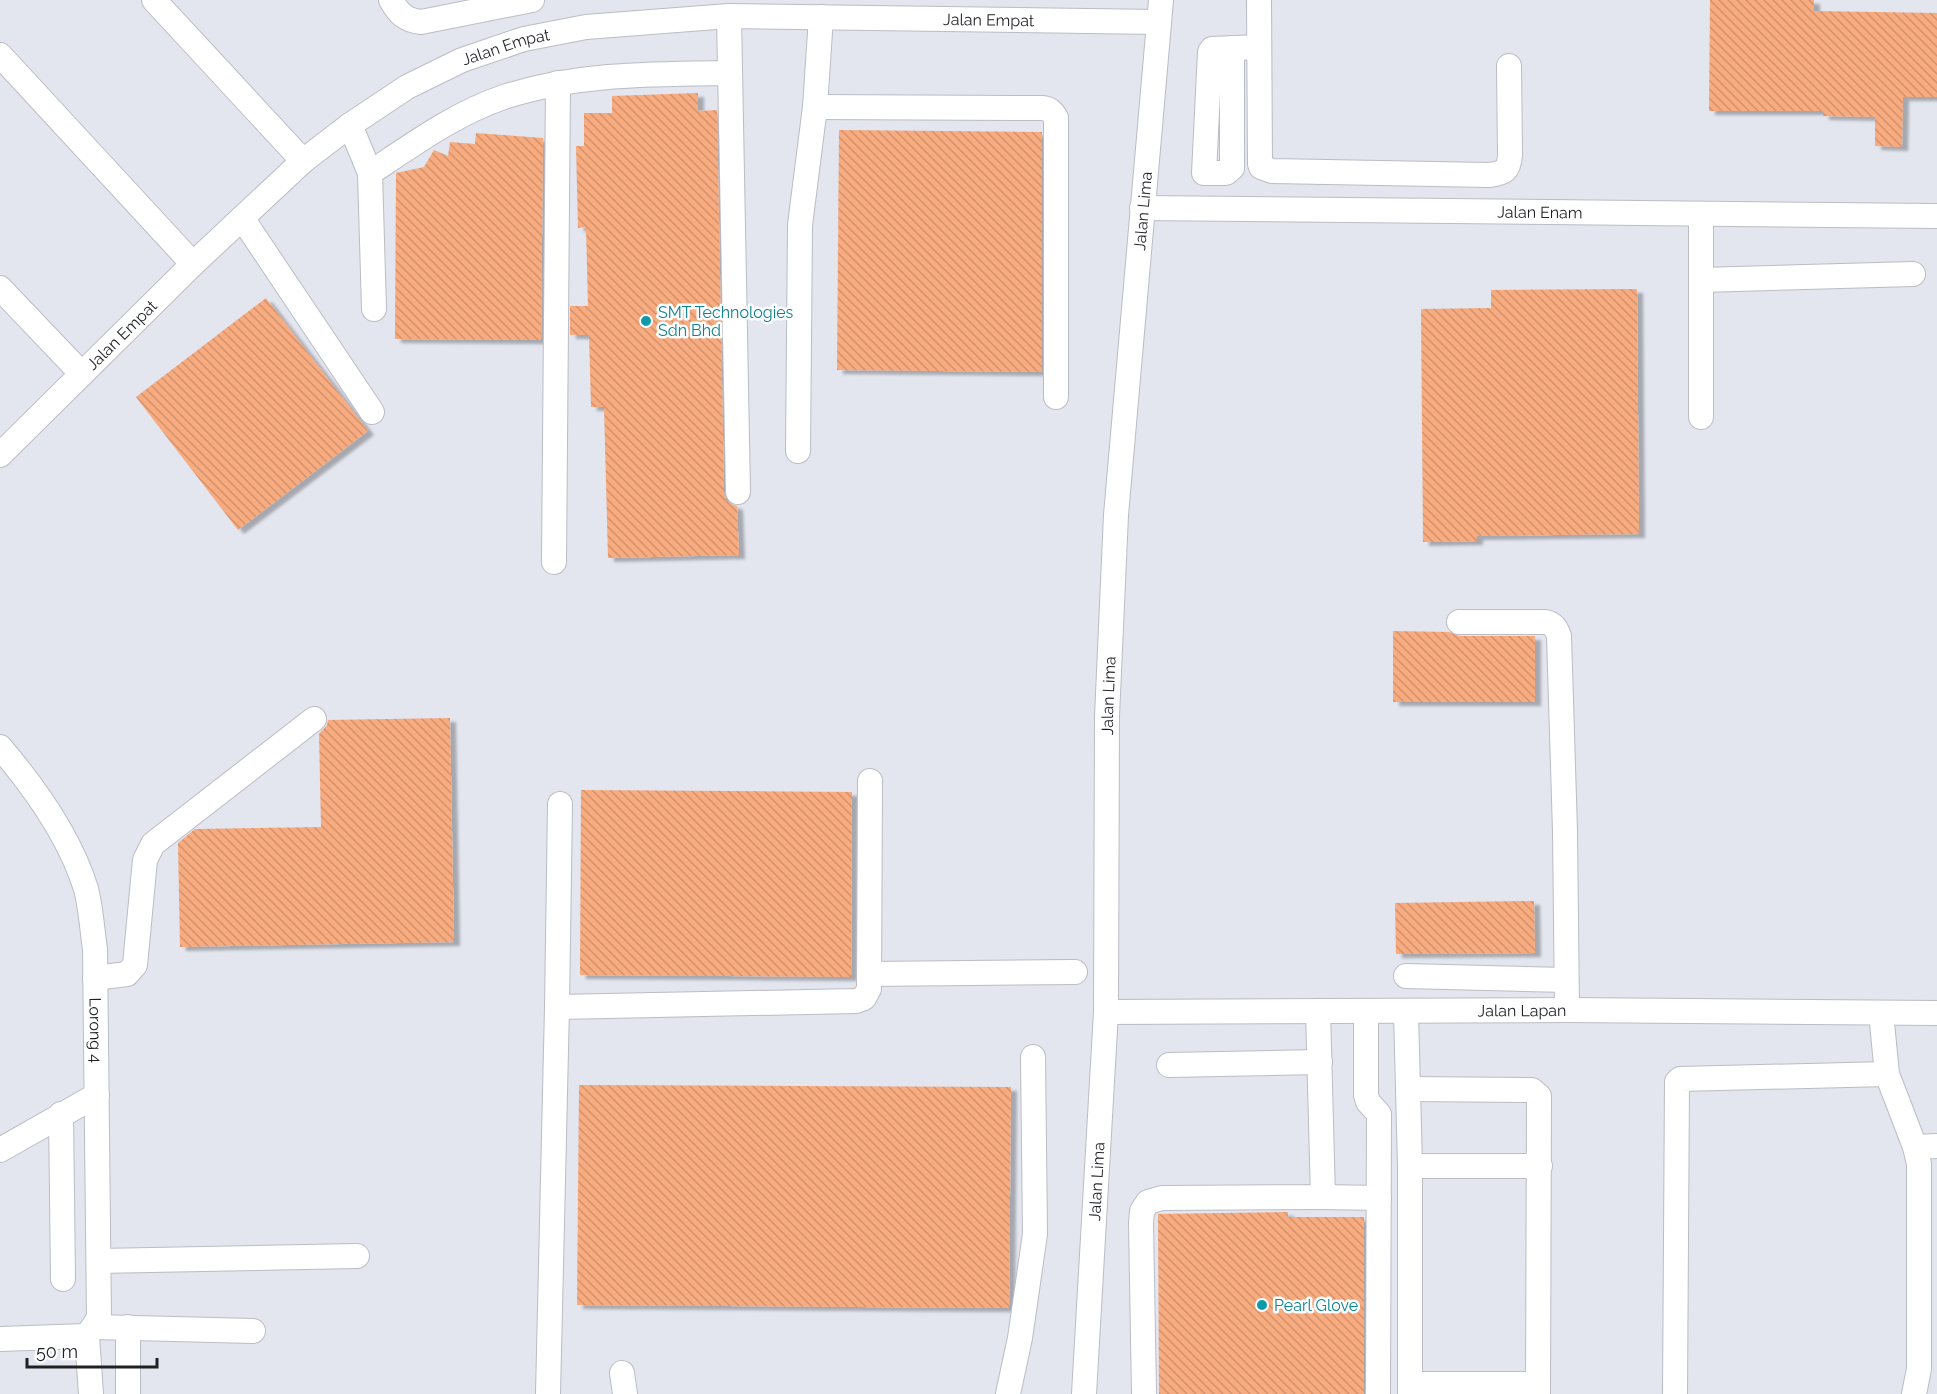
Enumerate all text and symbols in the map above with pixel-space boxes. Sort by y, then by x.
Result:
street label: Jalan Empat [943,10,1035,30]
street label: Jalan Empat [459,25,552,69]
street label: Jalan Lima [1130,171,1156,251]
street label: Jalan Enam [1497,203,1583,222]
street label: Jalan Empat [83,296,161,374]
place label: SMT Technologies Sdn Bhd [658,303,794,340]
marker: SMT Technologies Sdn Bhd [639,314,653,328]
street label: Jalan Lima [1098,656,1120,735]
street label: Lorong 4 [86,997,105,1063]
street label: Jalan Lapan [1478,1001,1566,1020]
street label: Jalan Lima [1085,1141,1109,1221]
place label: Pearl Glove [1274,1296,1358,1315]
marker: Pearl Glove [1255,1298,1269,1312]
scale bar [27,1331,158,1369]
text: 50 m [36,1341,78,1362]

